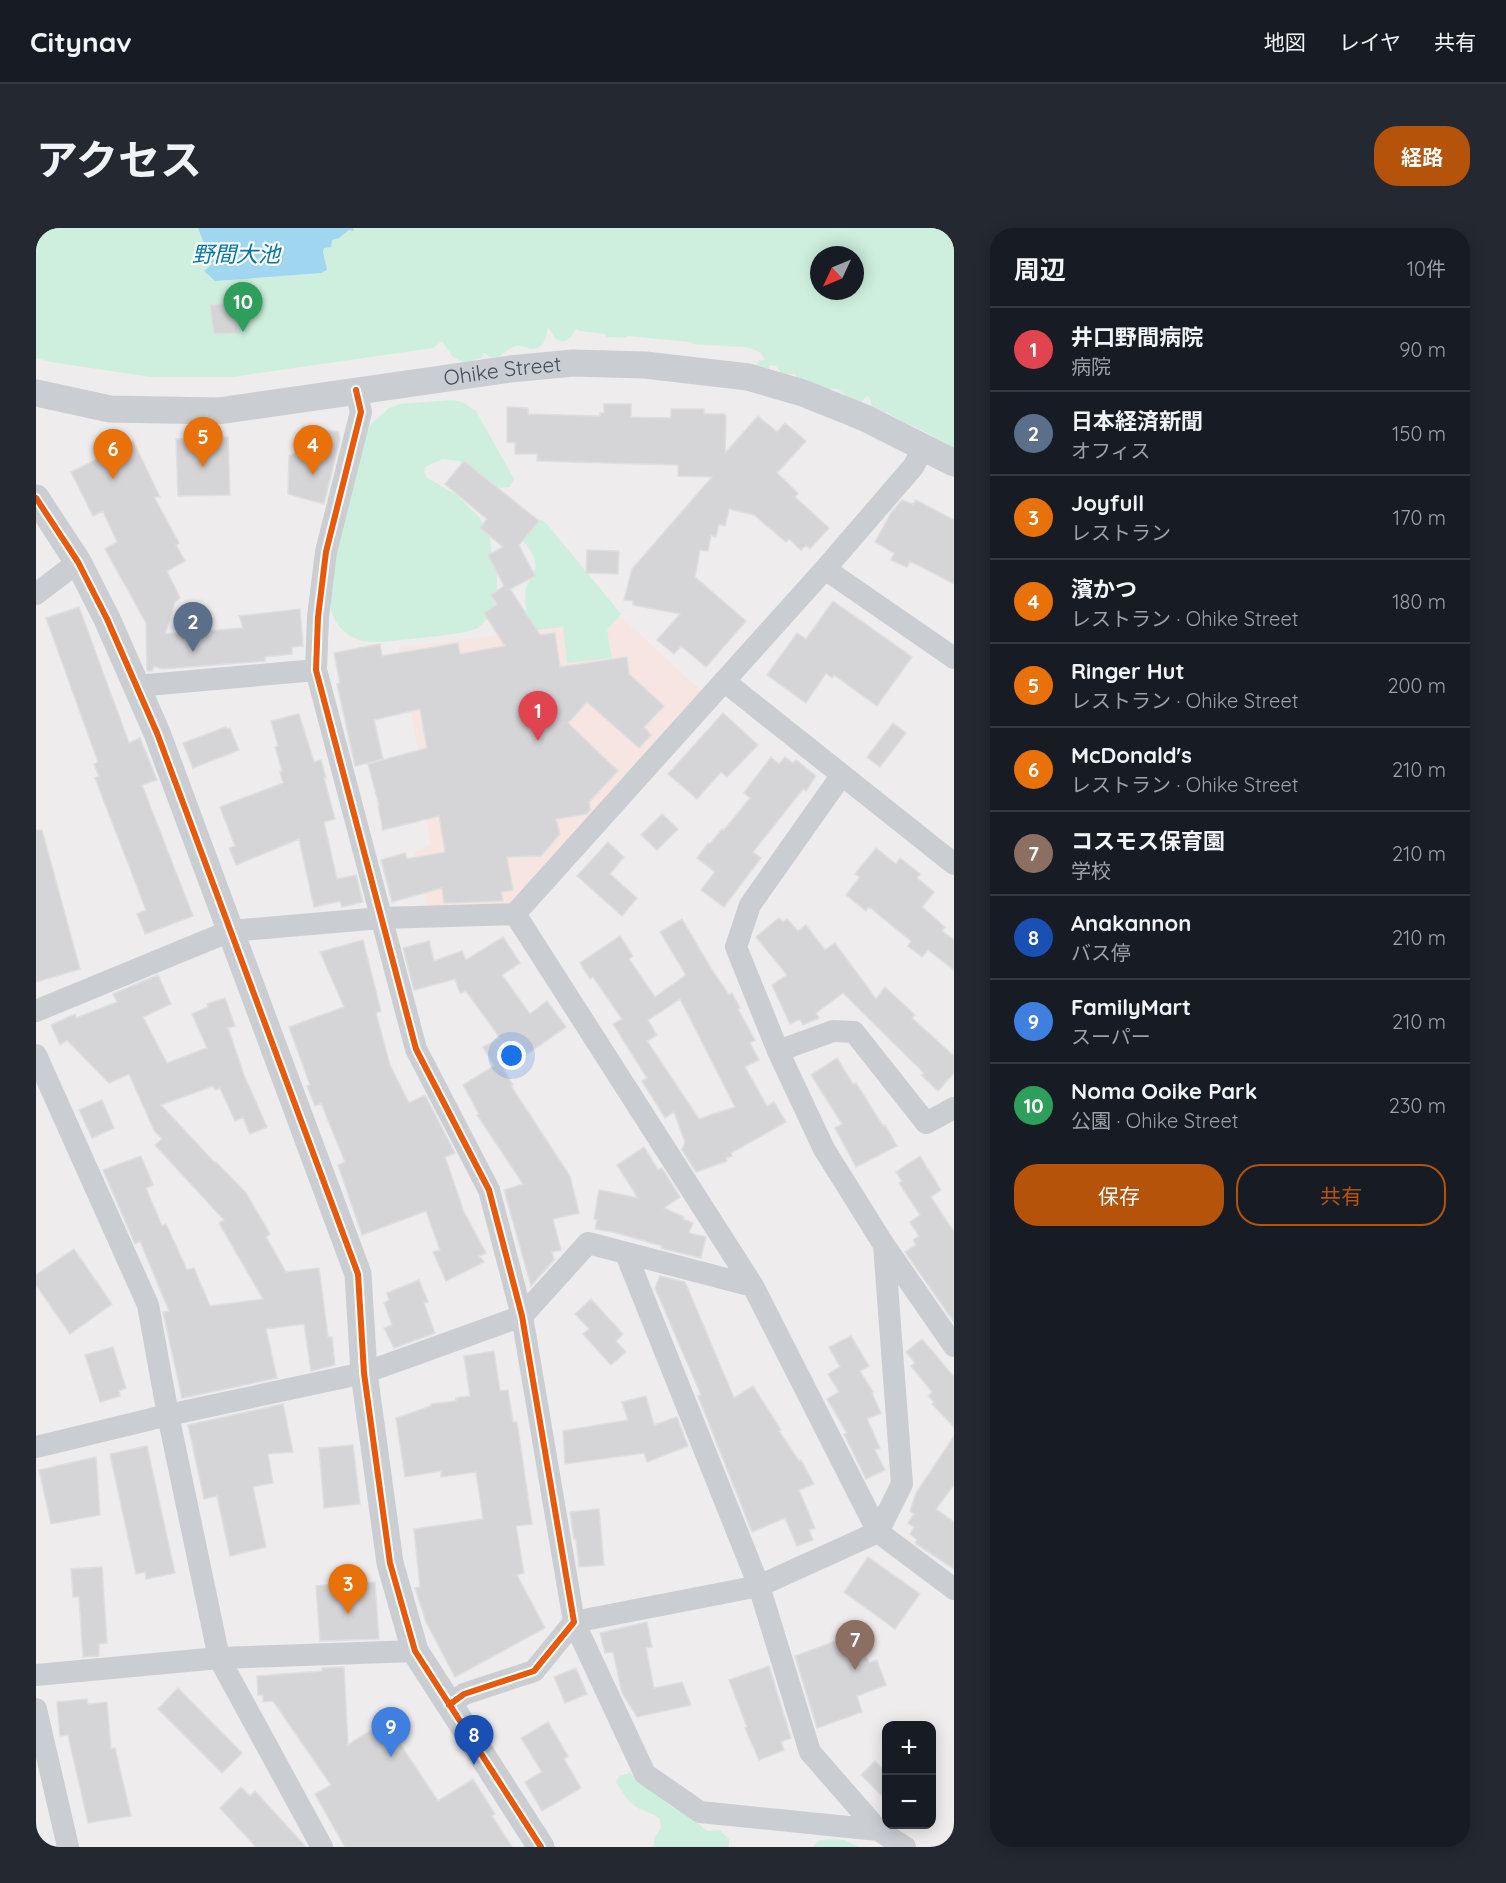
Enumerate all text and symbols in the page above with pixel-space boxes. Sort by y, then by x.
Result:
text: Citynav [30,24,132,59]
text: 地図 [1264,29,1306,55]
text: レイヤ [1339,29,1401,55]
text: 共有 [1434,29,1476,55]
button: 経路 [1374,126,1470,186]
text: アクセス [36,133,202,186]
water label: 野間大池 [192,240,282,268]
north arrow [810,246,864,300]
text: 周辺 [1014,253,1066,286]
text: 10件 [1407,256,1446,281]
pin: 10 [224,282,262,332]
text: 井口野間病院 [1071,323,1203,351]
text: 1 [1030,337,1037,362]
text: 90 m [1399,337,1446,362]
street label: Ohike Street [442,350,562,390]
text: 病院 [1071,354,1111,379]
text: 日本経済新聞 [1071,407,1203,435]
pin: 5 [184,418,222,467]
text: 2 [1028,421,1039,446]
text: 150 m [1392,421,1446,446]
pin: 4 [294,426,332,475]
pin: 6 [94,430,133,479]
text: オフィス [1071,438,1151,463]
text: Joyfull [1071,489,1144,517]
text: 3 [1028,505,1039,530]
text: 170 m [1393,505,1446,530]
text: レストラン [1071,520,1171,545]
text: 濱かつ [1071,575,1137,603]
text: 4 [1028,589,1039,614]
text: 180 m [1392,589,1446,614]
pin: 2 [174,602,212,652]
text: レストラン · Ohike Street [1071,606,1298,631]
text: Ringer Hut [1071,657,1184,685]
text: 5 [1028,673,1039,698]
text: 200 m [1387,673,1446,698]
text: レストラン · Ohike Street [1071,688,1298,713]
pin: 1 [518,692,558,741]
text: McDonald's [1071,741,1192,769]
text: 6 [1028,757,1039,782]
text: 210 m [1392,757,1446,782]
text: レストラン · Ohike Street [1071,772,1298,797]
text: コスモス保育園 [1071,827,1225,855]
text: 7 [1028,841,1039,866]
text: 210 m [1392,841,1446,866]
text: 学校 [1071,858,1111,883]
text: Anakannon [1071,909,1191,937]
text: 8 [1028,925,1039,950]
text: 210 m [1392,925,1446,950]
text: バス停 [1071,940,1131,965]
text: FamilyMart [1071,993,1191,1021]
text: 9 [1028,1009,1039,1034]
text: 210 m [1392,1009,1446,1034]
text: スーパー [1071,1024,1151,1049]
your location [497,1041,526,1070]
text: Noma Ooike Park [1071,1077,1257,1105]
text: 10 [1023,1093,1044,1118]
text: 230 m [1389,1093,1446,1118]
text: 公園 · Ohike Street [1071,1108,1238,1133]
button: 保存 [1014,1164,1224,1226]
button: 共有 [1236,1164,1446,1226]
pin: 3 [328,1564,368,1614]
pin: 7 [836,1620,874,1670]
pin: 9 [372,1708,410,1757]
pin: 8 [454,1716,494,1765]
map controls [882,1721,936,1829]
button: + [882,1721,936,1775]
button: − [882,1775,936,1829]

